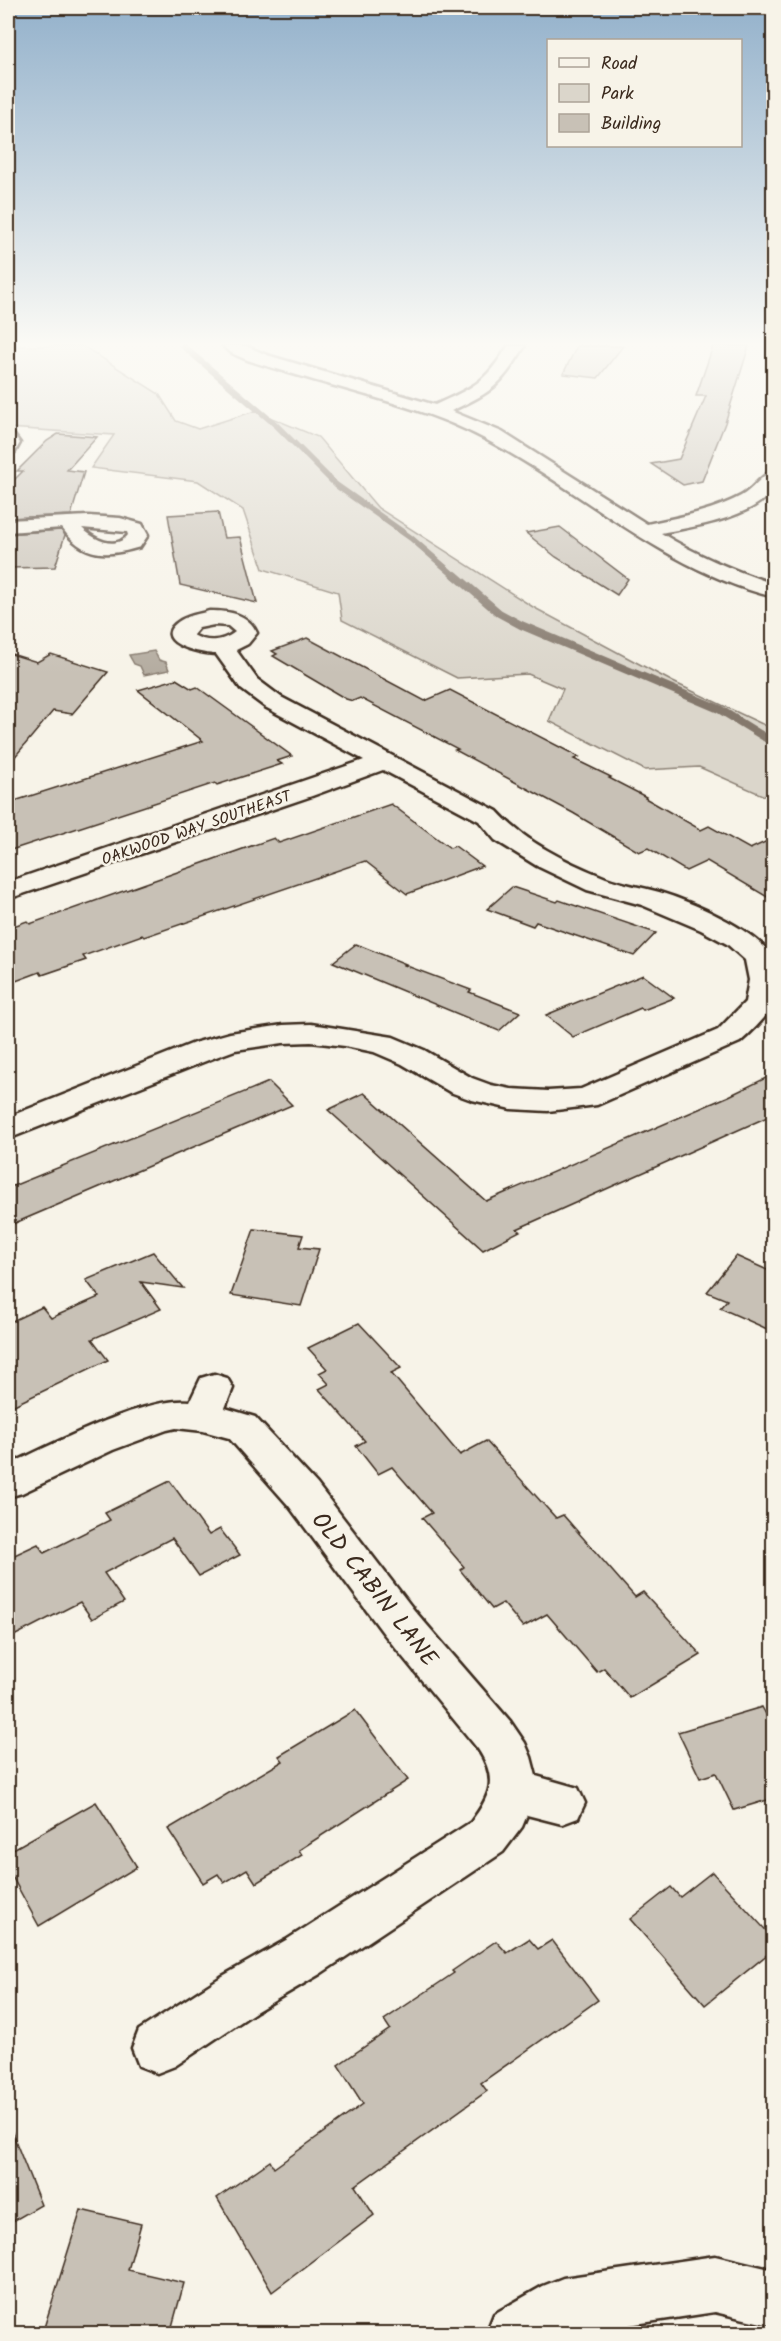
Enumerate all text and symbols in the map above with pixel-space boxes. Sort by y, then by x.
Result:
legend [547,39,742,147]
text: Road [601,50,638,79]
text: Park [601,80,634,109]
text: Building [601,110,661,139]
street label: OAKWOOD WAY SOUTHEAST [98,784,296,873]
street label: OLD CABIN LANE [300,1504,448,1677]

